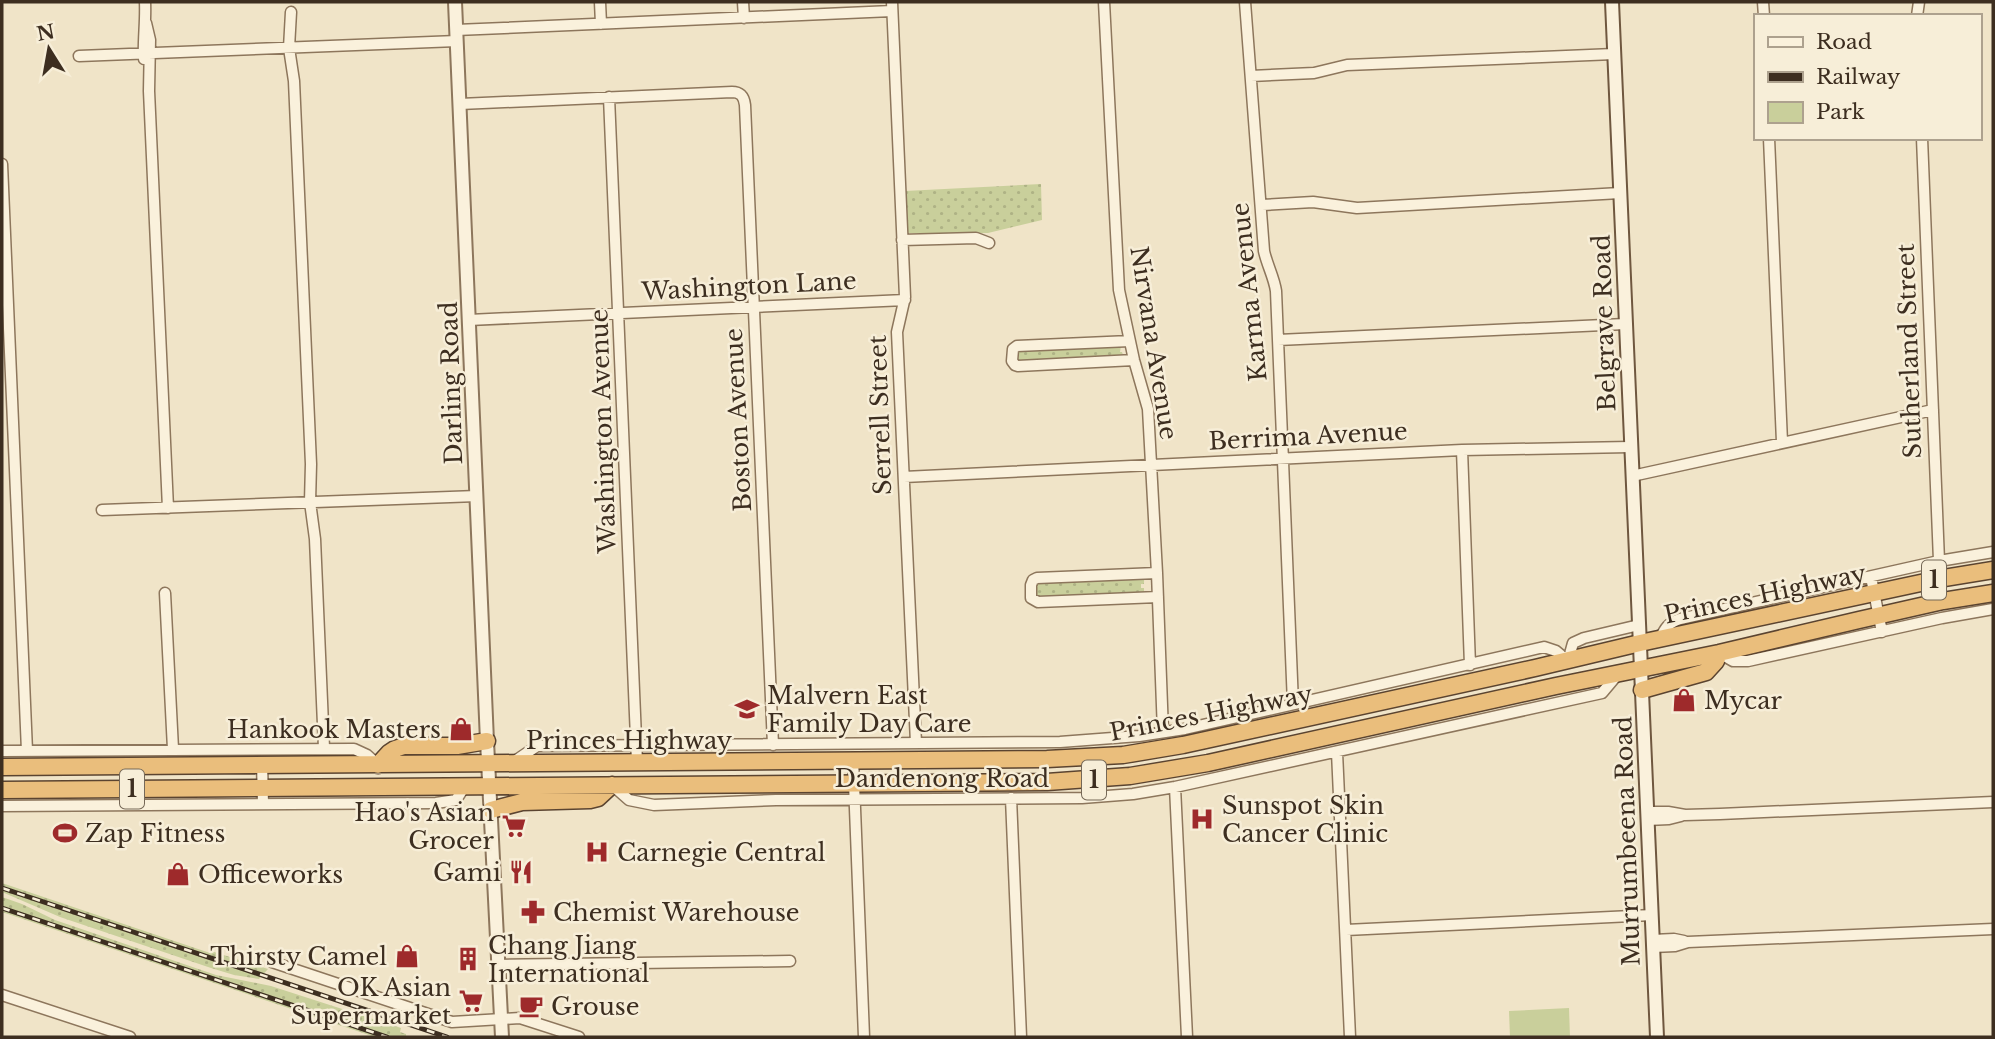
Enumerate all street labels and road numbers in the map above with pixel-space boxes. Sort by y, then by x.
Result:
street label: Karma Avenue [1225,201,1273,383]
street label: Belgrave Road [1586,234,1622,412]
street label: Sutherland Street [1891,243,1927,459]
street label: Nirvana Avenue [1124,244,1184,442]
street label: Washington Lane [640,266,857,306]
street label: Darling Road [434,301,468,465]
street label: Washington Avenue [584,308,622,555]
street label: Boston Avenue [719,328,757,512]
street label: Serrell Street [863,334,897,496]
street label: Berrima Avenue [1208,416,1408,456]
street label: Princes Highway [1661,558,1870,630]
road number: 1 [1922,560,1946,600]
street label: Princes Highway [1107,679,1316,747]
street label: Murrumbeena Road [1608,716,1646,966]
street label: Princes Highway [526,726,733,755]
road number: 1 [1082,760,1106,800]
street label: Dandenong Road [835,764,1049,793]
road number: 1 [120,769,144,808]

